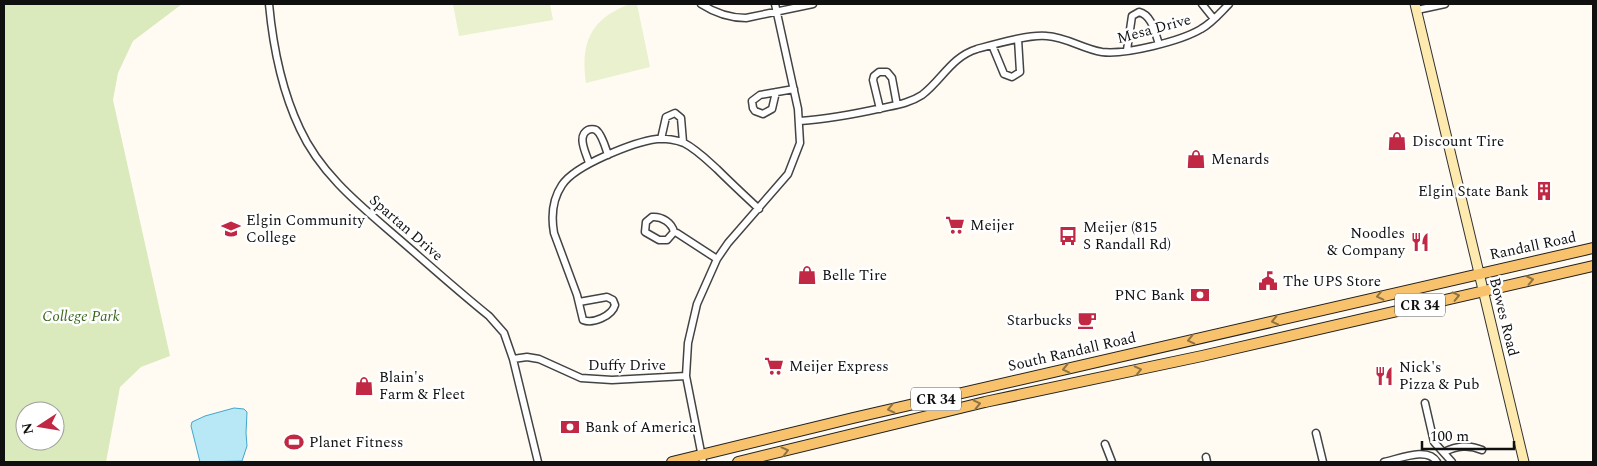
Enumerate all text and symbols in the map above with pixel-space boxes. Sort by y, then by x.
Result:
street label: Mesa Drive [1114,8,1194,50]
shop icon: Discount Tire [1386,130,1408,152]
place label: Discount Tire [1412,130,1504,153]
shop icon: Menards [1185,148,1207,170]
place label: Menards [1211,148,1269,171]
place label: Elgin State Bank [1418,180,1529,203]
building icon: Elgin State Bank [1533,180,1555,202]
street label: Spartan Drive [364,189,448,267]
place label: Elgin Community College [246,209,365,249]
supermarket icon: Meijer [944,214,966,236]
place label: Meijer [970,214,1014,237]
place label: Meijer (815 S Randall Rd) [1083,216,1171,256]
school or university icon: Elgin Community College [220,218,242,240]
place label: Noodles & Company [1327,222,1406,262]
bus stop icon: Meijer (815 S Randall Rd) [1057,225,1079,247]
street label: Randall Road [1487,226,1579,266]
restaurant icon: Noodles & Company [1409,231,1431,253]
shop icon: Belle Tire [796,264,818,286]
place label: Belle Tire [822,264,887,287]
public building icon: The UPS Store [1257,270,1279,292]
place label: The UPS Store [1283,270,1381,293]
street label: Bowes Road [1483,275,1525,359]
one-way arrow [1526,275,1535,286]
place label: PNC Bank [1114,284,1185,307]
bank icon: PNC Bank [1189,284,1211,306]
one-way arrow [1376,290,1385,301]
one-way arrow [1452,291,1461,302]
road number: CR 34 [1395,294,1445,316]
park label: College Park [42,305,120,328]
place label: Starbucks [1007,309,1072,332]
cafe icon: Starbucks [1076,309,1098,331]
one-way arrow [1271,315,1280,326]
street label: South Randall Road [1006,326,1138,378]
one-way arrow [1186,334,1195,345]
street label: Duffy Drive [588,354,666,377]
supermarket icon: Meijer Express [763,355,785,377]
place label: Meijer Express [789,355,889,378]
place label: Nick's Pizza & Pub [1399,356,1479,396]
one-way arrow [1062,363,1071,374]
one-way arrow [1134,365,1143,376]
restaurant icon: Nick's Pizza & Pub [1373,365,1395,387]
place label: Blain's Farm & Fleet [379,366,465,406]
shop icon: Blain's Farm & Fleet [353,375,375,397]
road number: CR 34 [911,388,961,410]
one-way arrow [973,399,982,410]
north arrow [15,401,65,451]
one-way arrow [886,403,895,414]
bank icon: Bank of America [559,416,581,438]
place label: Bank of America [585,416,697,439]
scale bar [1422,418,1514,450]
text: N [16,421,39,436]
text: 100 m [1430,425,1469,448]
sports icon: Planet Fitness [283,431,305,453]
place label: Planet Fitness [309,431,403,454]
one-way arrow [781,446,790,457]

